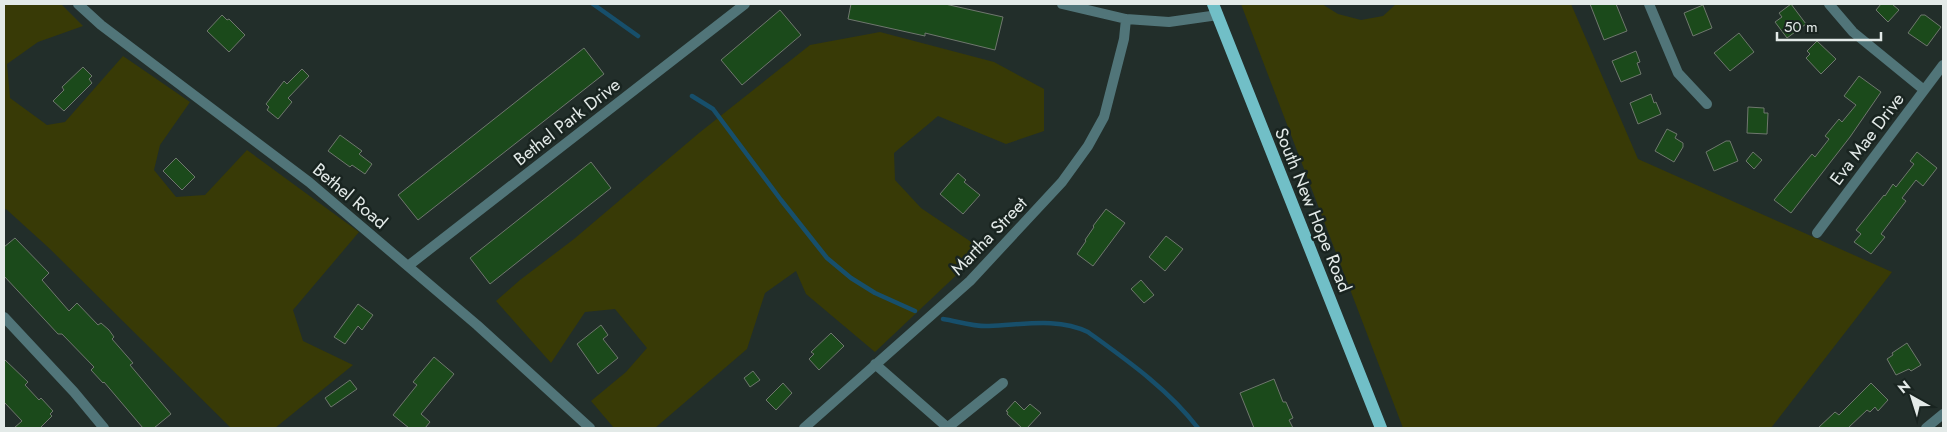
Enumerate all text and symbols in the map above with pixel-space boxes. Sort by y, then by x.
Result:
scale bar [1777,10,1881,42]
text: 50 m [1784,16,1818,38]
street label: Bethel Park Drive [508,72,626,172]
street label: Eva Mae Drive [1824,87,1910,191]
street label: South New Hope Road [1268,124,1358,296]
street label: Bethel Road [307,157,393,235]
street label: Martha Street [945,190,1034,281]
north arrow [1887,372,1937,422]
text: N [1893,376,1914,398]

